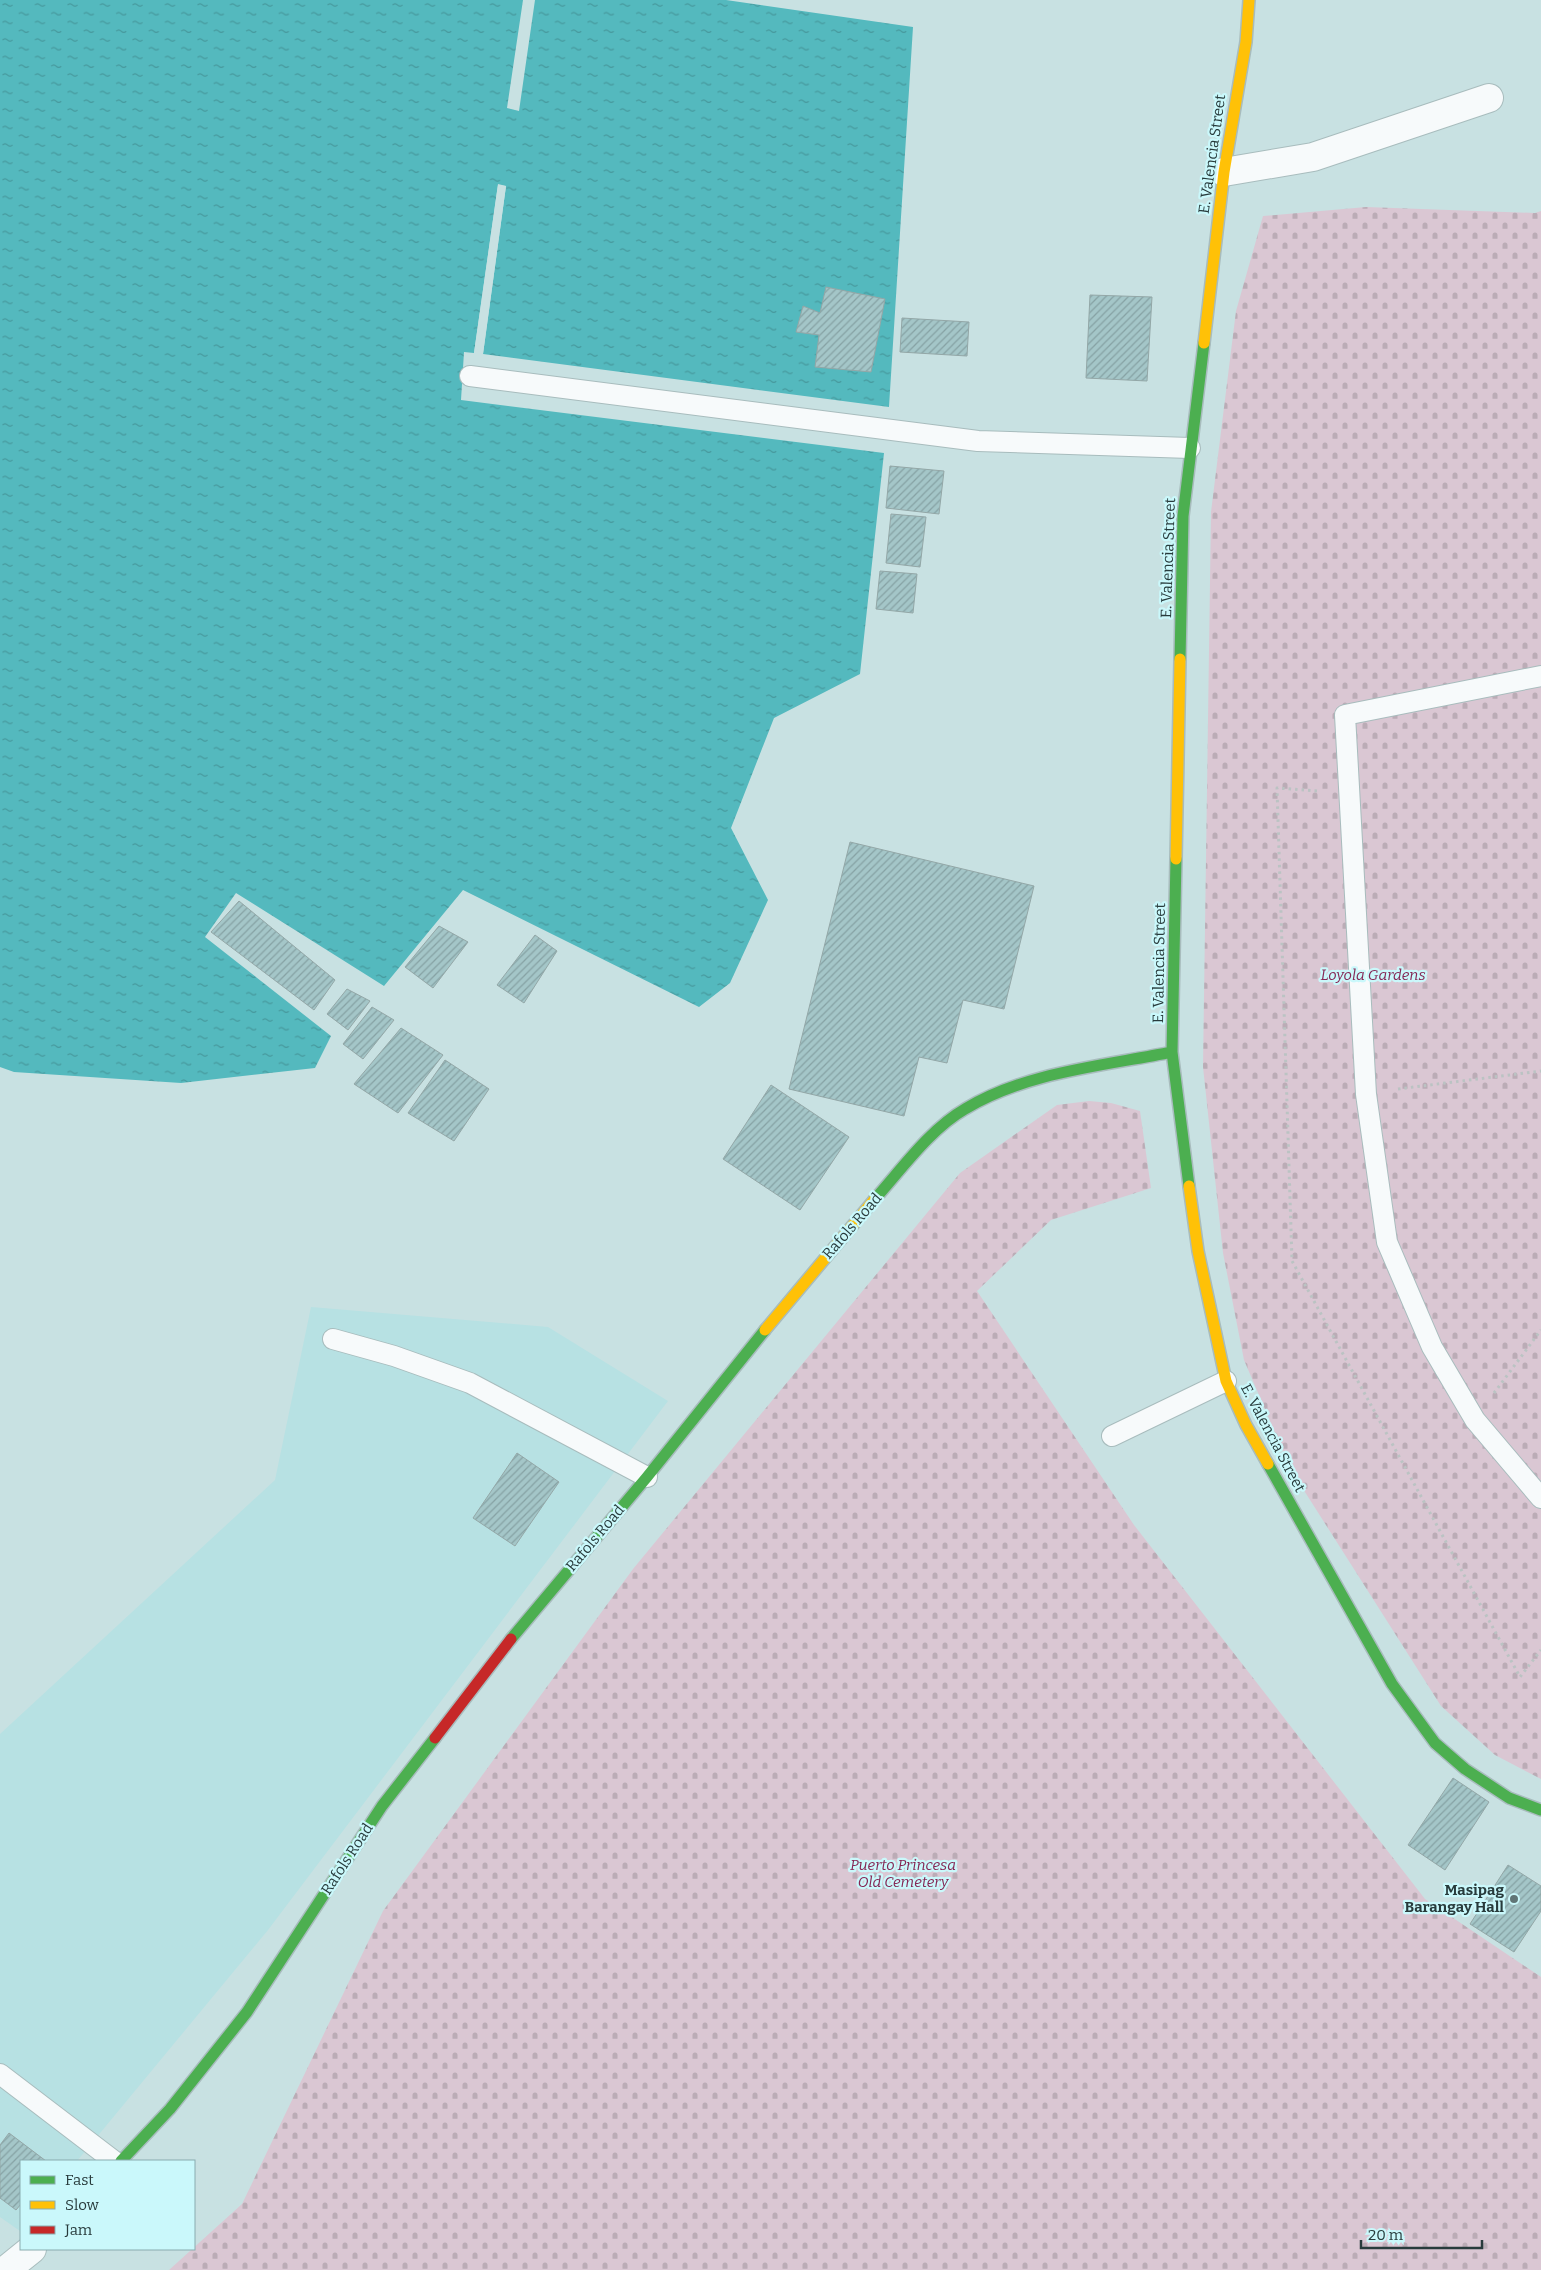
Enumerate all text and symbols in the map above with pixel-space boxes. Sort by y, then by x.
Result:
street label: E. Valencia Street [1195,93,1229,215]
street label: E. Valencia Street [1157,497,1179,618]
street label: E. Valencia Street [1149,902,1169,1023]
park label: Loyola Gardens [1320,966,1426,984]
street label: Rafols Road [819,1189,886,1263]
street label: E. Valencia Street [1237,1381,1309,1496]
street label: Rafols Road [562,1501,628,1575]
street label: Rafols Road [317,1820,377,1898]
park label: Puerto Princesa Old Cemetery [850,1856,956,1891]
place label: Masipag Barangay Hall [1405,1881,1504,1916]
marker: Masipag Barangay Hall [1508,1893,1520,1905]
legend [20,2160,195,2250]
text: Fast [65,2171,94,2189]
text: Slow [65,2196,100,2214]
scale bar [1361,2218,1482,2250]
text: Jam [64,2221,93,2239]
text: 20 m [1368,2226,1404,2244]

